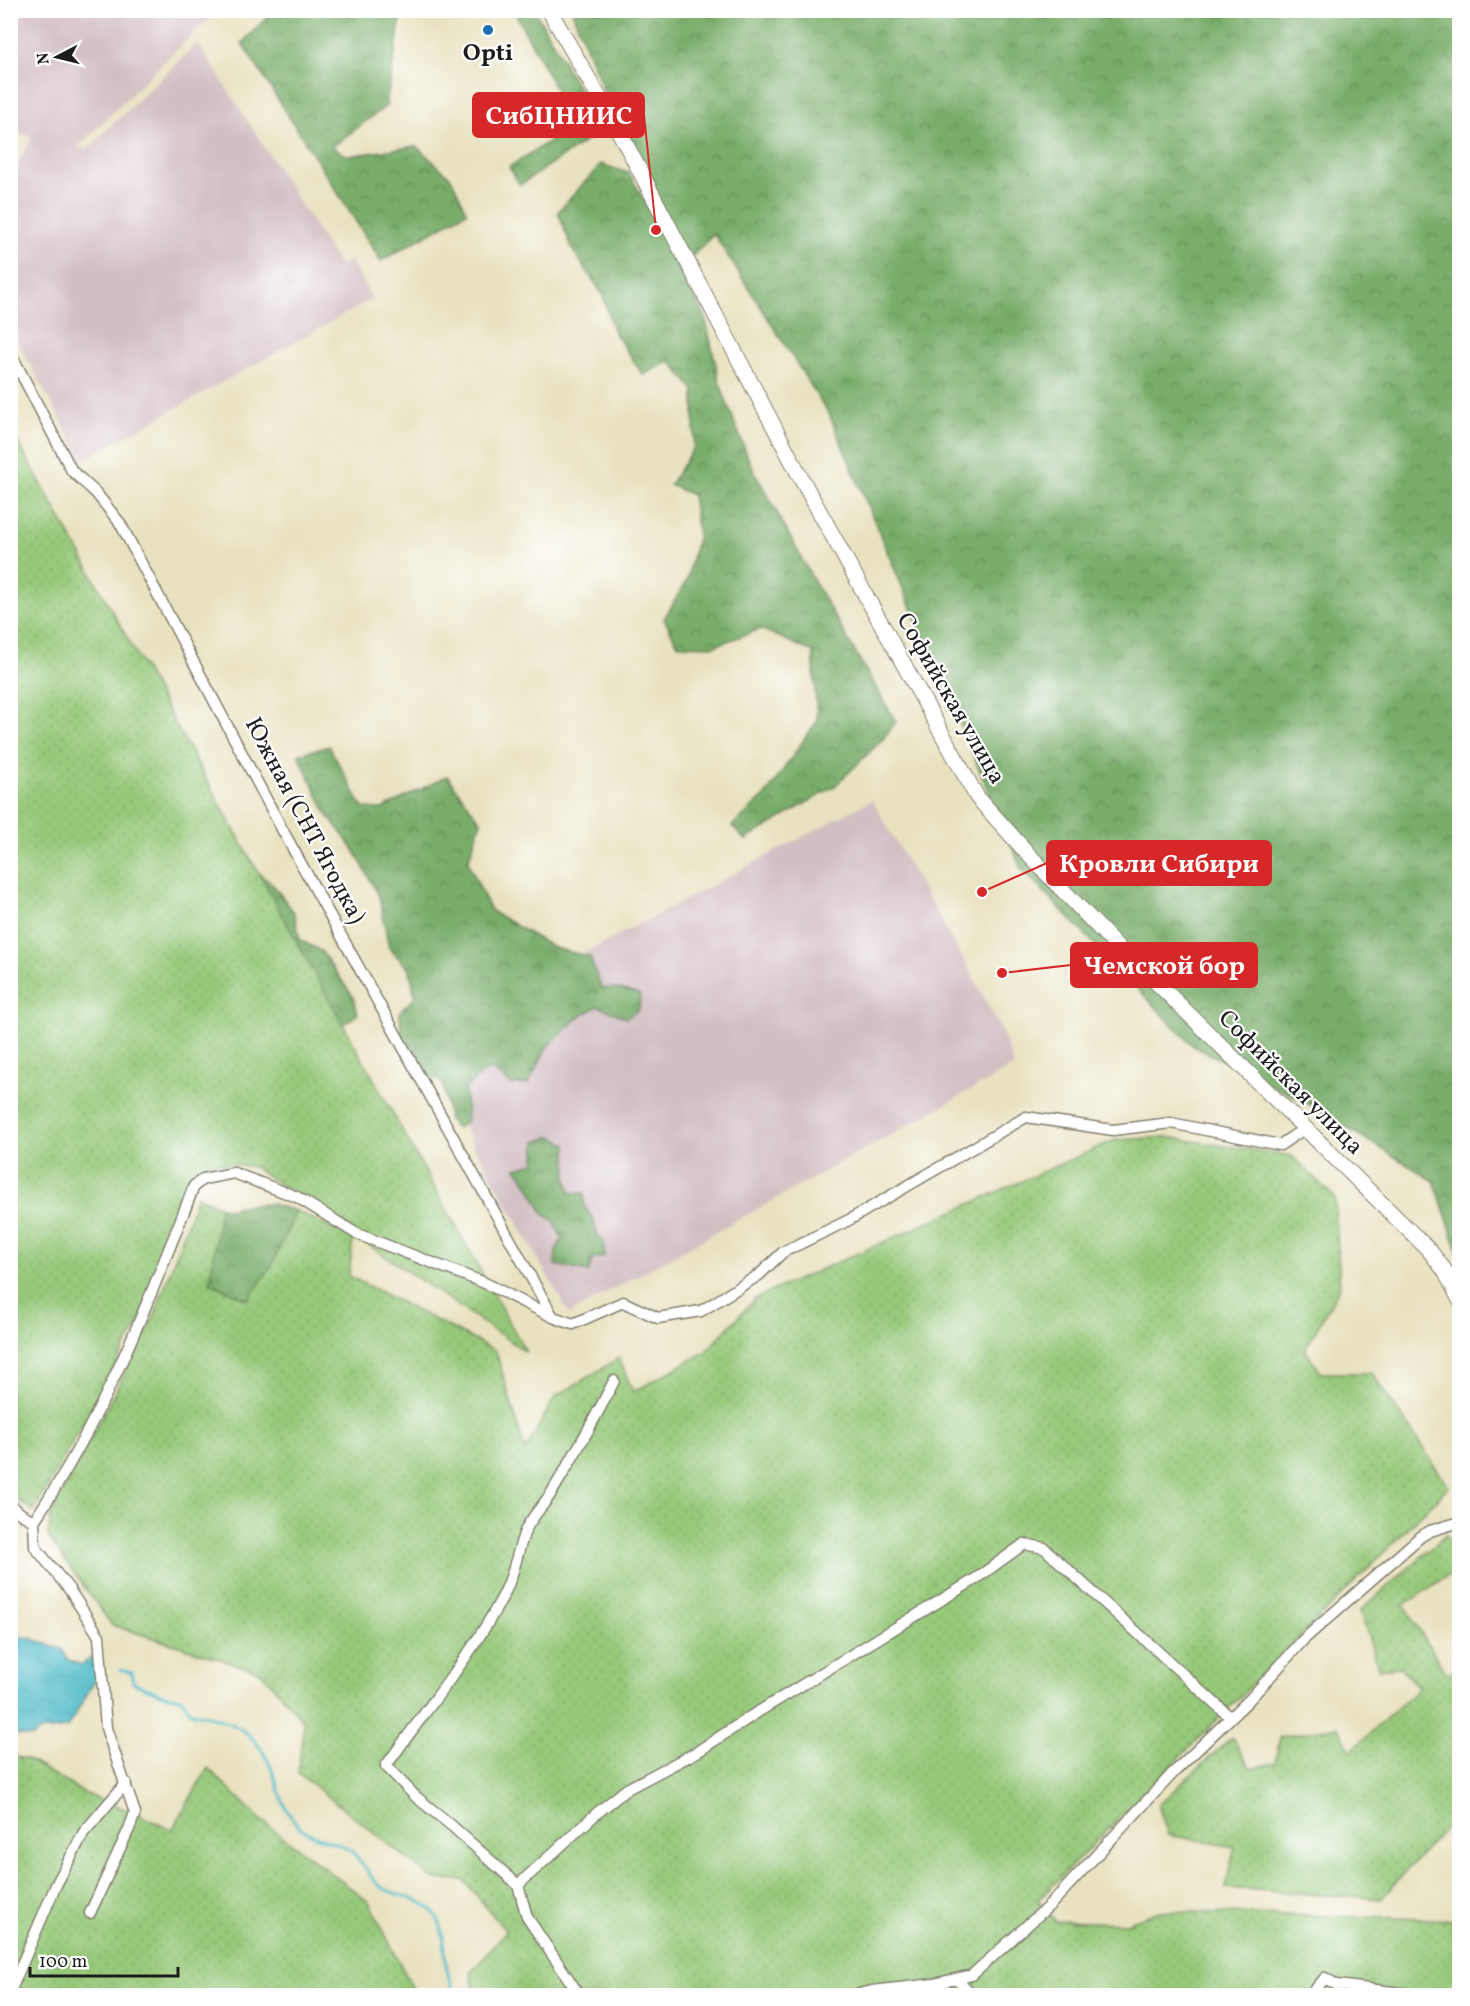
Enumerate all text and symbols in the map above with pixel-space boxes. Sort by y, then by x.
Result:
marker: Opti [481,23,495,37]
north arrow [27,27,87,87]
place label: Opti [463,37,513,71]
text: N [32,51,56,66]
callout: СибЦНИИС [473,93,644,137]
text: СибЦНИИС [485,99,633,135]
street label: Софийская улица [887,607,1013,791]
street label: Южная (СНТ Ягодка) [235,712,373,930]
callout: Кровли Сибири [1047,841,1271,885]
text: Кровли Сибири [1059,847,1259,883]
callout: Чемской бор [1071,943,1257,987]
text: Чемской бор [1083,949,1245,985]
street label: Софийская улица [1210,1003,1370,1163]
scale bar [30,1940,178,1978]
text: 100 m [39,1950,88,1975]

